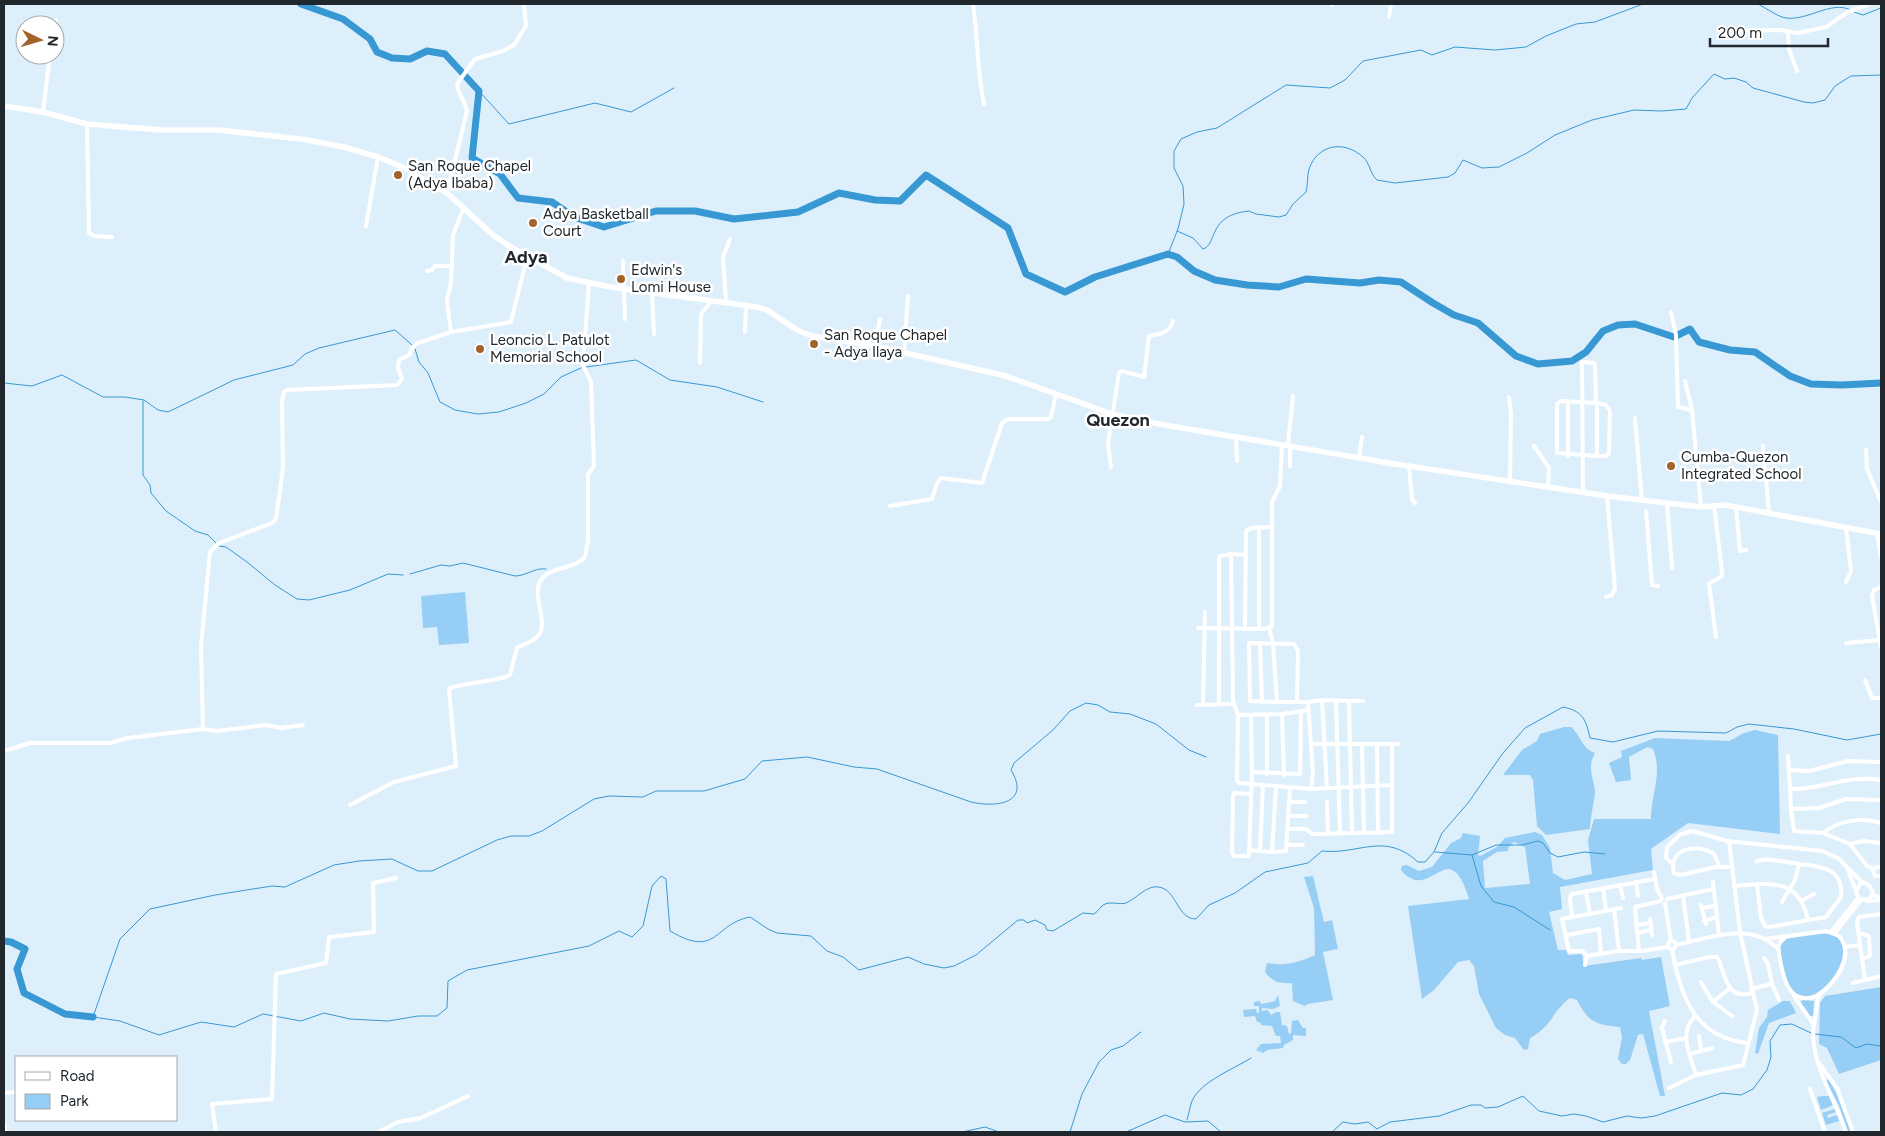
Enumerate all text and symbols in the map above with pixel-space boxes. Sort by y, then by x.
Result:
north arrow [15,15,65,65]
scale bar [1710,15,1828,47]
text: 200 m [1718,24,1762,42]
text: N [44,35,61,47]
place label: San Roque Chapel (Adya Ibaba) [408,157,531,192]
marker: San Roque Chapel (Adya Ibaba) [392,169,404,181]
place label: Adya Basketball Court [543,205,649,240]
marker: Adya Basketball Court [527,217,539,229]
district label: Adya [504,246,548,268]
place label: Edwin's Lomi House [631,261,711,296]
marker: Edwin's Lomi House [615,273,627,285]
place label: San Roque Chapel - Adya Ilaya [824,326,947,361]
place label: Leoncio L. Patulot Memorial School [490,331,610,366]
marker: San Roque Chapel - Adya Ilaya [808,338,820,350]
marker: Leoncio L. Patulot Memorial School [474,343,486,355]
district label: Quezon [1086,409,1150,431]
place label: Cumba-Quezon Integrated School [1681,448,1802,483]
marker: Cumba-Quezon Integrated School [1665,460,1677,472]
legend [15,1056,178,1121]
text: Road [60,1067,95,1085]
text: Park [60,1092,89,1110]

